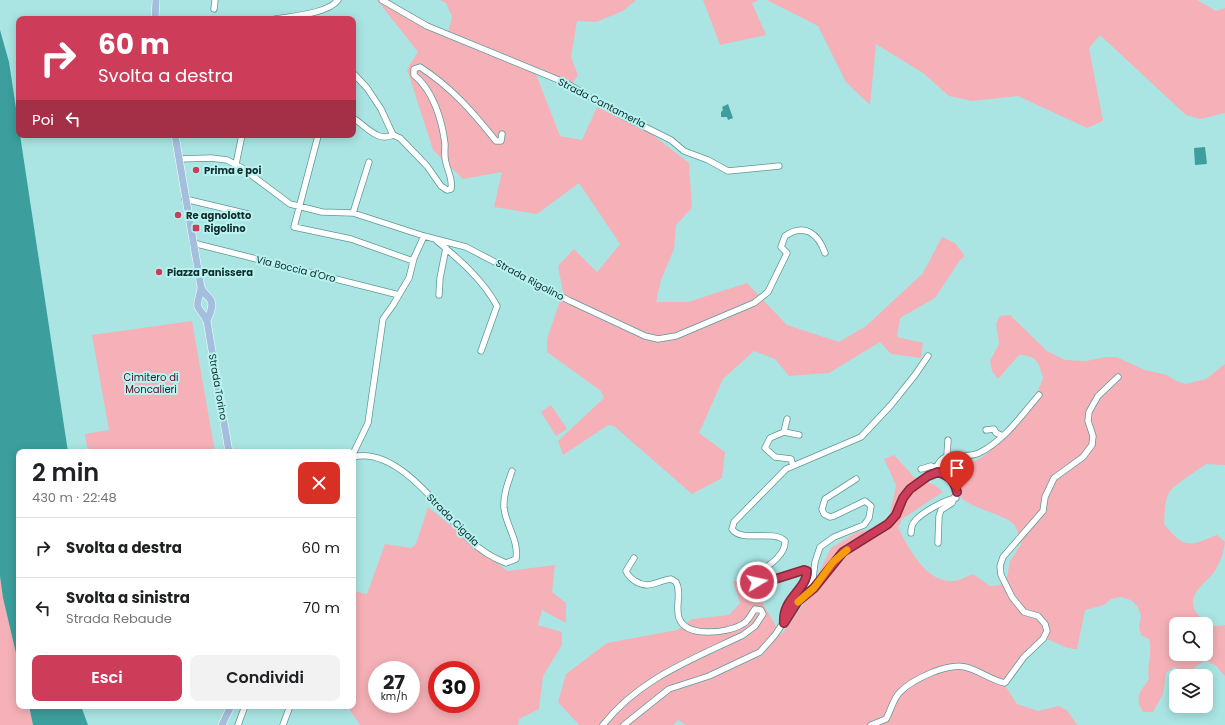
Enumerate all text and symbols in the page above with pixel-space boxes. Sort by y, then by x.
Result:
text: 60 m [98,25,170,64]
icon: right [32,32,84,84]
text: Svolta a destra [98,63,233,88]
street label: Strada Cantamerla [555,74,649,132]
icon: left [62,108,84,130]
text: Poi [32,109,54,130]
place label: Prima e poi [204,163,261,178]
marker: Prima e poi [191,165,201,175]
place label: Re agnolotto [186,208,252,223]
marker: Re agnolotto [173,210,183,220]
place label: Rigolino [204,221,246,236]
marker: Rigolino [191,223,201,233]
street label: Via Boccia d'Oro [255,252,337,286]
street label: Strada Rigolino [493,256,567,304]
place label: Piazza Panissera [167,265,253,280]
marker: Piazza Panissera [154,267,164,277]
street label: Strada Torino [205,353,231,421]
park label: Cimitero di Moncalieri [124,370,178,397]
pin [940,451,974,492]
text: 2 min [32,456,99,489]
icon: arrive [946,457,968,479]
button: close [298,462,340,504]
text: 430 m · 22:48 [32,488,117,507]
street label: Strada Cigala [423,490,483,550]
icon: right [32,537,54,559]
text: Svolta a destra [66,537,182,558]
text: 60 m [302,537,340,558]
position arrow [736,561,778,603]
text: Svolta a sinistra [66,587,190,608]
icon: left [32,597,54,619]
text: 70 m [303,597,340,618]
text: Strada Rebaude [66,609,172,628]
map controls [1169,617,1213,713]
button: search [1169,617,1213,661]
button: Esci [32,655,182,701]
button: Condividi [190,655,340,701]
speed limit sign: 30 [428,661,480,713]
text: 27 [383,668,405,696]
button: layers [1169,669,1213,713]
text: km/h [381,689,407,704]

